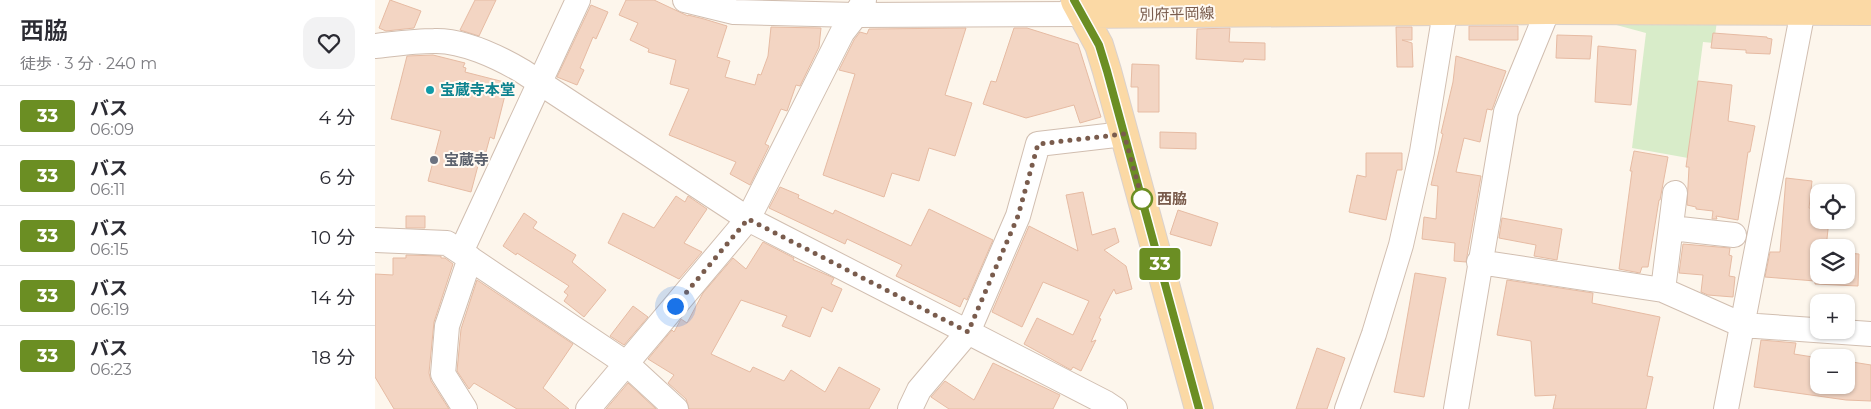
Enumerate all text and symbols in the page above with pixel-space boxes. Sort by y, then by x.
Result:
street label: 別府平岡線 [1139,3,1215,24]
text: 西脇 [20,16,68,45]
button: heart [303,17,355,69]
text: 徒歩 · 3 分 · 240 m [20,54,157,73]
place label: 宝蔵寺本堂 [440,80,515,99]
marker: 宝蔵寺本堂 [424,84,436,96]
text: バス [90,97,128,120]
text: 33 [37,105,58,127]
text: 4 分 [318,106,355,129]
text: 06:09 [90,120,134,139]
place label: 宝蔵寺 [444,150,489,169]
marker: 宝蔵寺 [428,154,440,166]
text: バス [90,157,128,180]
text: 33 [37,165,58,187]
text: 6 分 [319,166,355,189]
text: 06:11 [90,180,125,199]
map controls [1810,184,1855,394]
button: locate [1810,184,1855,229]
marker: 西脇 [1131,188,1153,210]
place label: 西脇 [1157,189,1187,208]
text: バス [90,217,128,240]
text: 33 [37,225,58,247]
text: 10 分 [312,226,355,249]
button: layers [1810,239,1855,284]
text: 06:15 [90,240,129,259]
line badge: 33 [1137,248,1183,280]
text: 33 [1149,253,1171,275]
text: バス [90,277,128,300]
text: 33 [37,285,58,307]
text: 14 分 [312,286,355,309]
your location [663,294,688,319]
button: + [1810,294,1855,339]
text: 06:19 [90,300,129,319]
text: バス [90,337,128,360]
text: 33 [37,345,58,367]
text: 18 分 [312,346,355,369]
button: − [1810,349,1855,394]
text: 06:23 [90,360,132,379]

